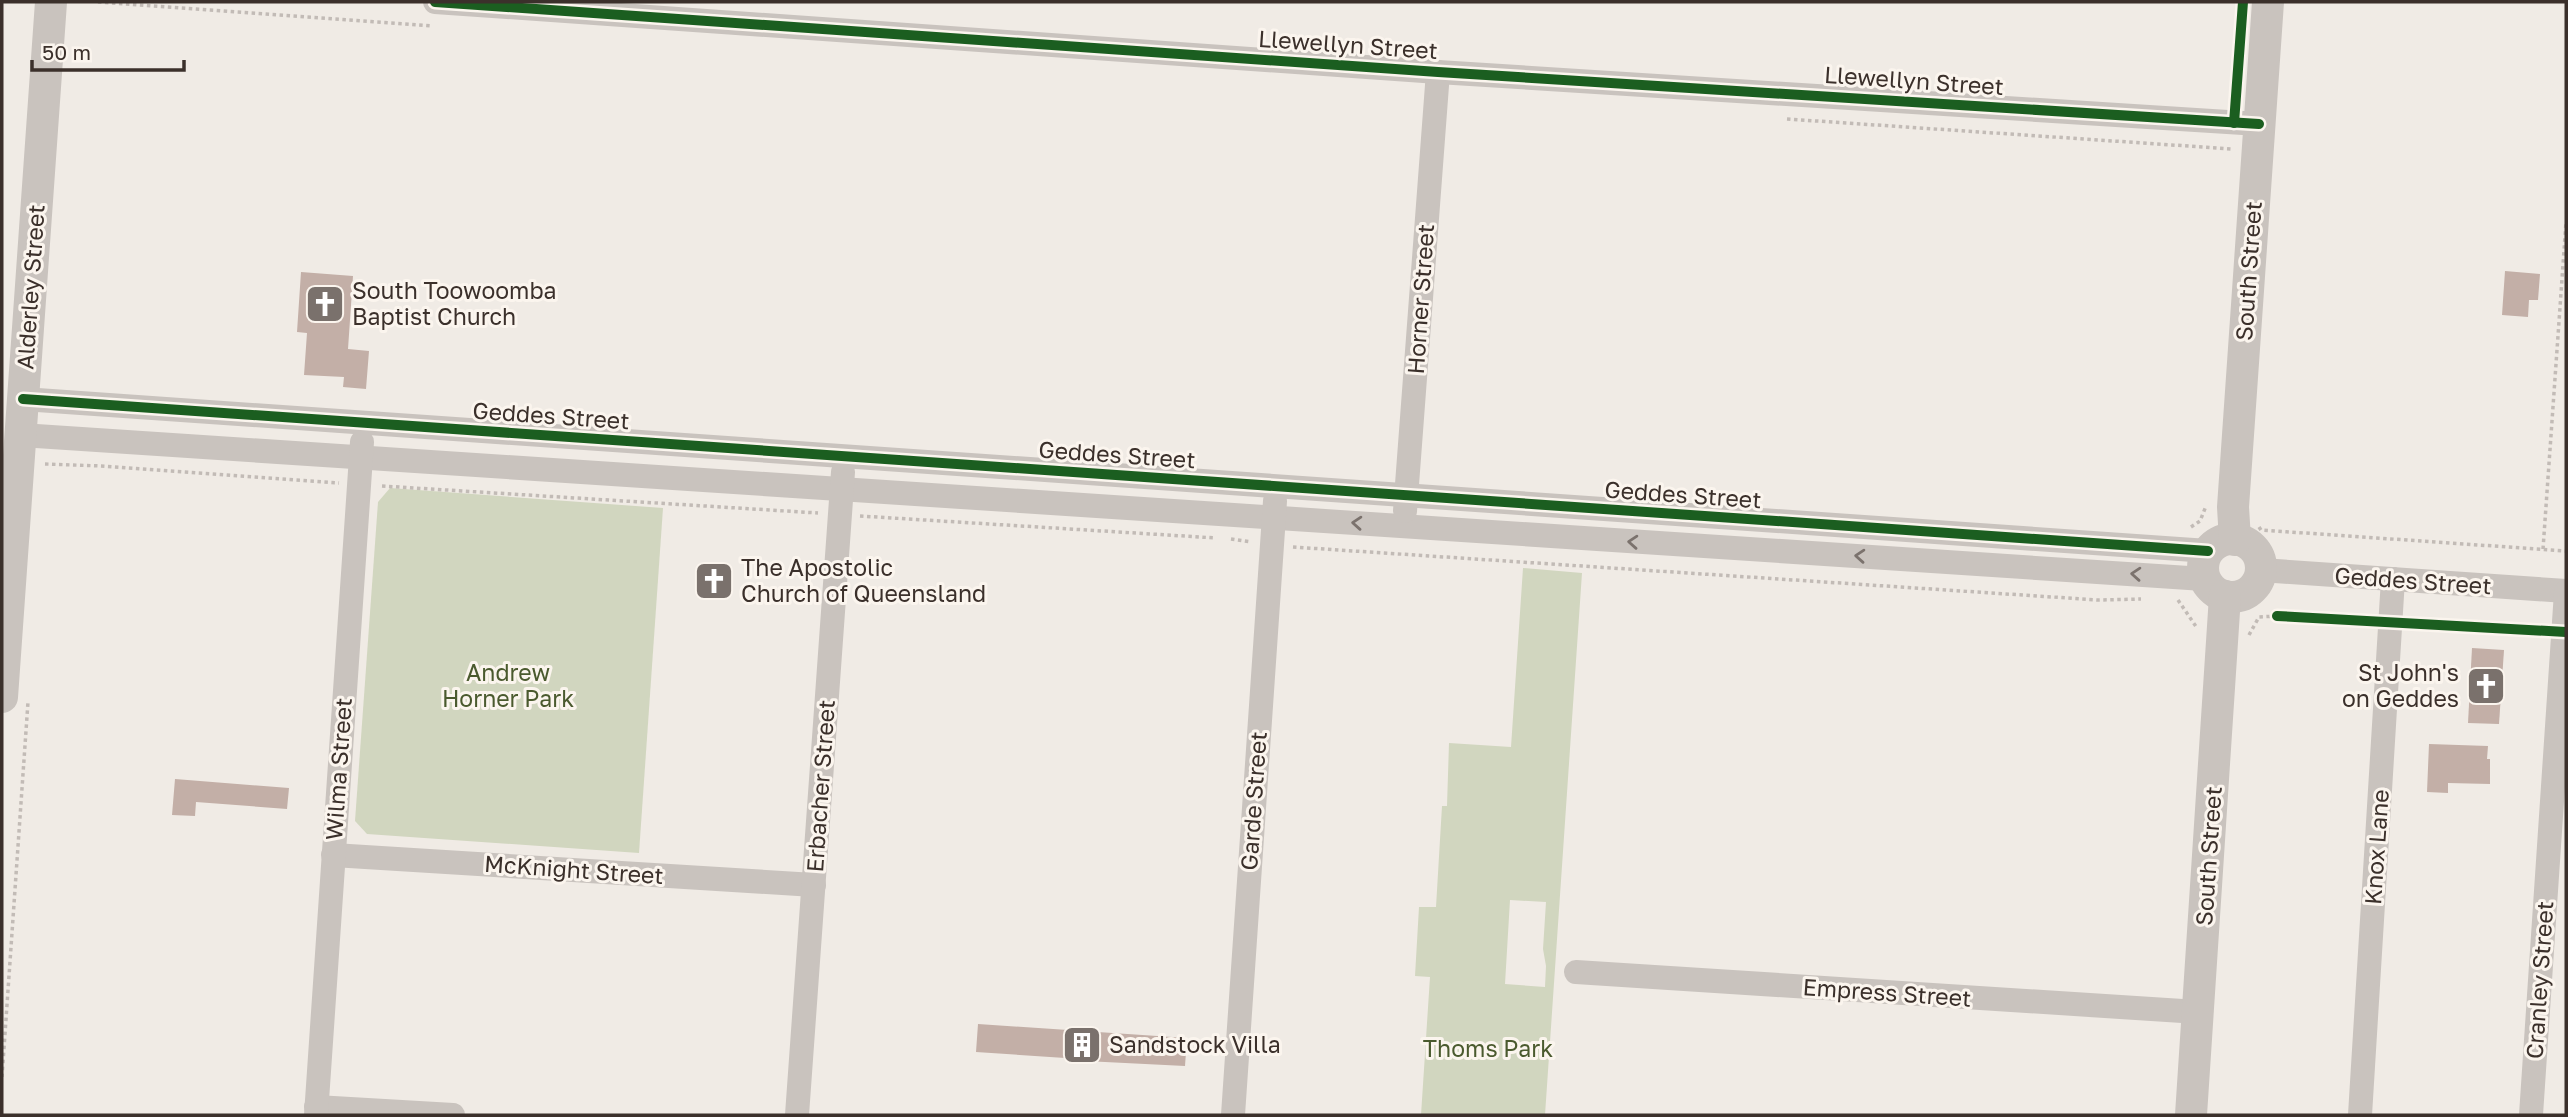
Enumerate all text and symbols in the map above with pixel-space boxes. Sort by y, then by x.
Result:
street label: Llewellyn Street [1257,24,1439,64]
scale bar [32,28,184,72]
text: 50 m [42,39,91,65]
street label: Llewellyn Street [1823,60,2005,100]
street label: South Street [2229,200,2267,342]
street label: Alderley Street [10,204,50,370]
street label: Horner Street [1401,223,1439,375]
place label: South Toowoomba Baptist Church [352,276,557,330]
church icon: South Toowoomba Baptist Church [304,283,346,325]
street label: Geddes Street [472,396,630,434]
street label: Geddes Street [1038,435,1196,473]
street label: Geddes Street [1604,475,1762,513]
one-way arrow [1352,516,1363,531]
one-way arrow [1628,534,1639,549]
one-way arrow [1855,549,1866,564]
place label: The Apostolic Church of Queensland [741,553,986,607]
church icon: The Apostolic Church of Queensland [693,560,735,602]
street label: Geddes Street [2334,561,2492,599]
one-way arrow [2131,567,2142,582]
park label: Andrew Horner Park [442,658,574,712]
place label: St John's on Geddes [2342,658,2459,712]
church icon: St John's on Geddes [2465,665,2507,707]
street label: Wilma Street [319,697,357,841]
street label: Erbacher Street [800,699,840,873]
street label: Garde Street [1234,730,1272,871]
street label: South Street [2189,785,2227,927]
street label: Knox Lane [2358,788,2394,906]
street label: McKnight Street [484,849,665,889]
street label: Cranley Street [2520,900,2558,1060]
street label: Empress Street [1802,972,1972,1012]
building icon: Sandstock Villa [1061,1024,1103,1066]
place label: Sandstock Villa [1109,1030,1281,1058]
park label: Thoms Park [1423,1034,1553,1062]

